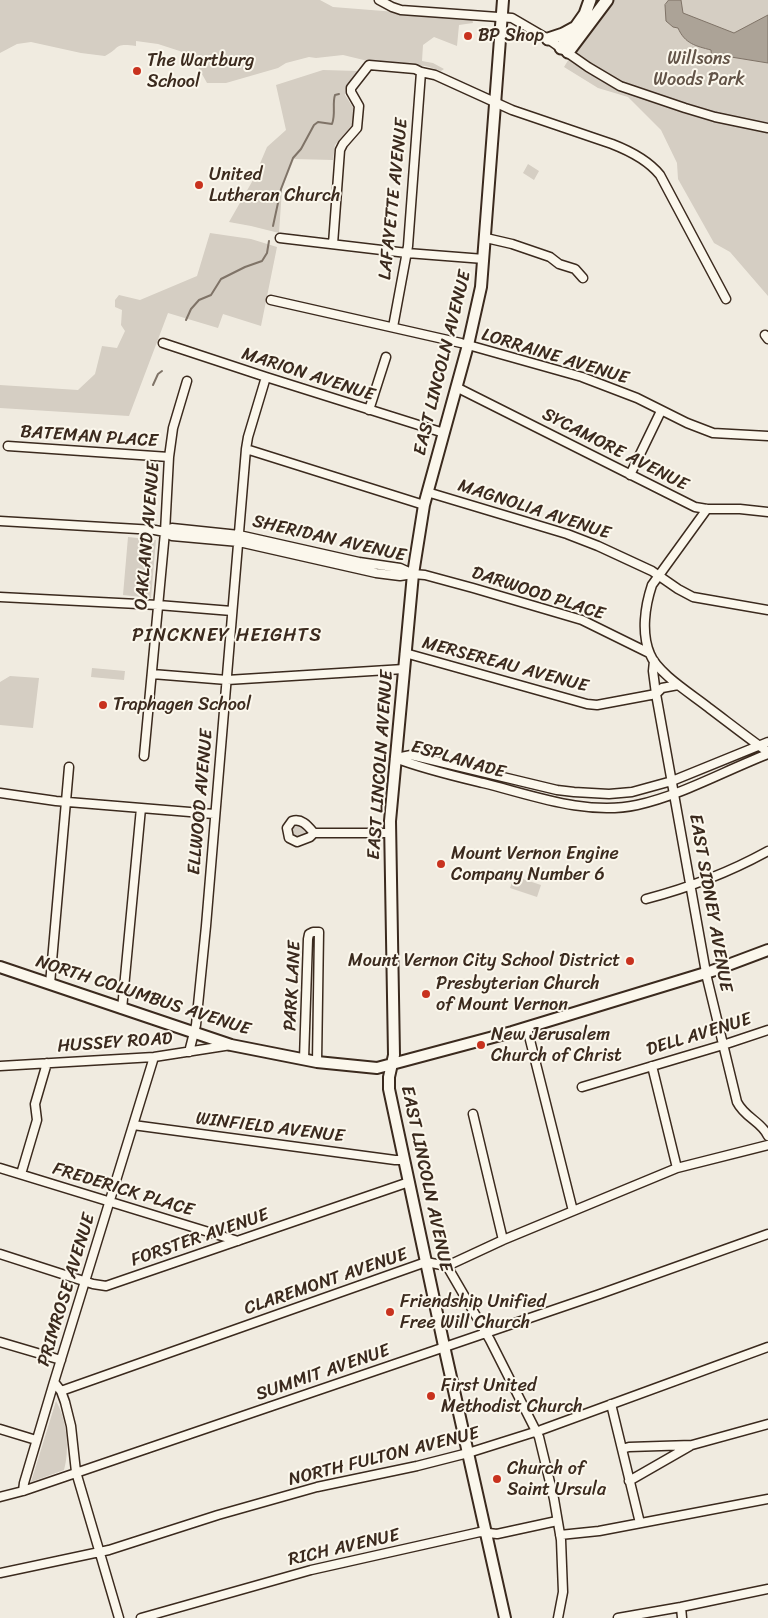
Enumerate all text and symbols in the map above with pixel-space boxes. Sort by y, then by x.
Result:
place label: BP Shop [478,25,544,47]
marker: BP Shop [462,30,474,42]
park label: Willsons Woods Park [653,48,745,90]
place label: The Wartburg School [147,50,254,92]
marker: The Wartburg School [131,65,143,77]
street label: LAFAYETTE AVENUE [375,117,413,281]
place label: United Lutheran Church [209,164,340,206]
marker: United Lutheran Church [193,179,205,191]
street label: EAST LINCOLN AVENUE [410,268,476,458]
street label: LORRAINE AVENUE [479,324,631,390]
street label: MARION AVENUE [239,343,377,407]
street label: SYCAMORE AVENUE [538,404,692,496]
street label: BATEMAN PLACE [19,421,159,453]
street label: OAKLAND AVENUE [131,461,165,611]
street label: MAGNOLIA AVENUE [455,475,613,545]
street label: SHERIDAN AVENUE [250,511,408,567]
street label: DARWOOD PLACE [469,562,607,626]
district label: PINCKNEY HEIGHTS [131,625,323,647]
street label: MERSEREAU AVENUE [420,632,590,698]
street label: EAST LINCOLN AVENUE [364,670,398,860]
place label: Traphagen School [113,694,251,716]
marker: Traphagen School [97,699,109,711]
street label: ELLWOOD AVENUE [184,728,218,876]
street label: ESPLANADE [408,736,508,784]
street label: EAST SIDNEY AVENUE [684,812,736,994]
place label: Mount Vernon Engine Company Number 6 [451,843,619,886]
marker: Mount Vernon Engine Company Number 6 [435,858,447,870]
street label: PARK LANE [280,940,306,1032]
place label: Mount Vernon City School District [348,950,620,972]
street label: NORTH COLUMBUS AVENUE [33,951,253,1041]
marker: Mount Vernon City School District [624,955,636,967]
place label: Presbyterian Church of Mount Vernon [436,973,600,1016]
marker: Presbyterian Church of Mount Vernon [420,988,432,1000]
street label: DELL AVENUE [644,1009,754,1061]
place label: New Jerusalem Church of Christ [491,1024,622,1066]
street label: HUSSEY ROAD [57,1028,173,1058]
marker: New Jerusalem Church of Christ [475,1039,487,1051]
street label: EAST LINCOLN AVENUE [396,1084,456,1274]
street label: WINFIELD AVENUE [195,1108,345,1148]
street label: FREDERICK PLACE [50,1158,196,1222]
street label: FORSTER AVENUE [128,1204,272,1272]
street label: PRIMROSE AVENUE [33,1211,101,1369]
street label: CLAREMONT AVENUE [242,1244,410,1320]
place label: Friendship Unified Free Will Church [400,1291,546,1334]
marker: Friendship Unified Free Will Church [384,1306,396,1318]
street label: SUMMIT AVENUE [253,1340,393,1406]
place label: First United Methodist Church [441,1375,583,1418]
marker: First United Methodist Church [425,1390,437,1402]
street label: NORTH FULTON AVENUE [286,1423,482,1491]
place label: Church of Saint Ursula [507,1458,606,1500]
marker: Church of Saint Ursula [491,1473,503,1485]
street label: RICH AVENUE [286,1525,402,1571]

